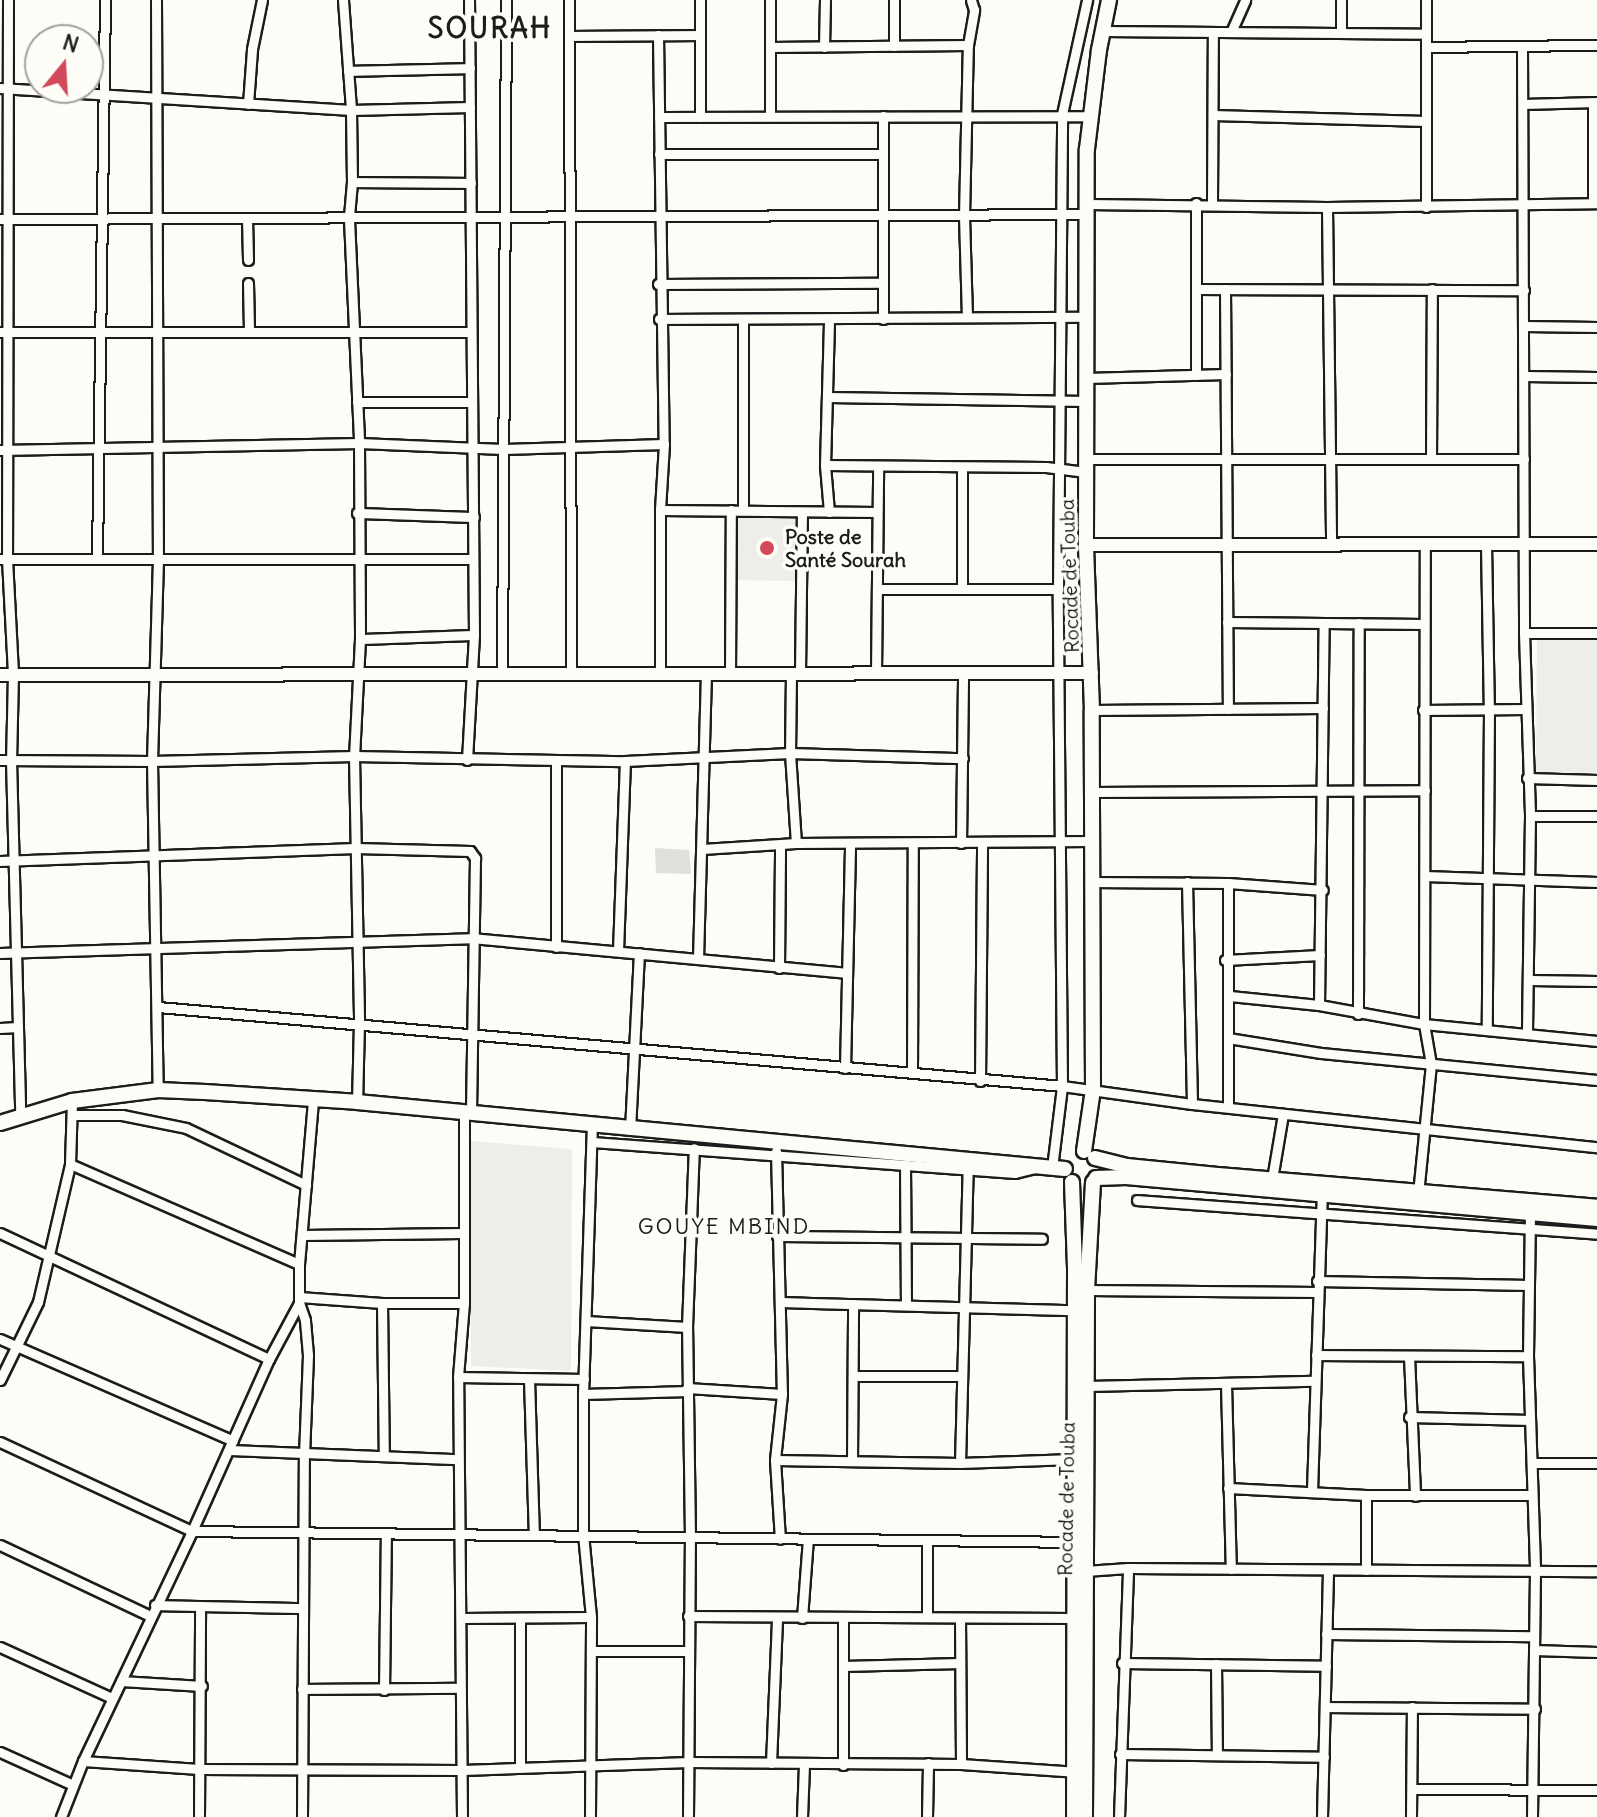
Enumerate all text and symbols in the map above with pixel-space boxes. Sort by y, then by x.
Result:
district label: SOURAH [428,11,552,45]
north arrow [24,24,104,104]
text: N [59,27,82,59]
street label: Rocade de Touba [1054,499,1084,653]
place label: Poste de Santé Sourah [785,524,906,571]
marker: Poste de Santé Sourah [756,537,778,559]
district label: GOUYE MBIND [638,1214,810,1240]
street label: Rocade de Touba [1053,1422,1079,1576]

